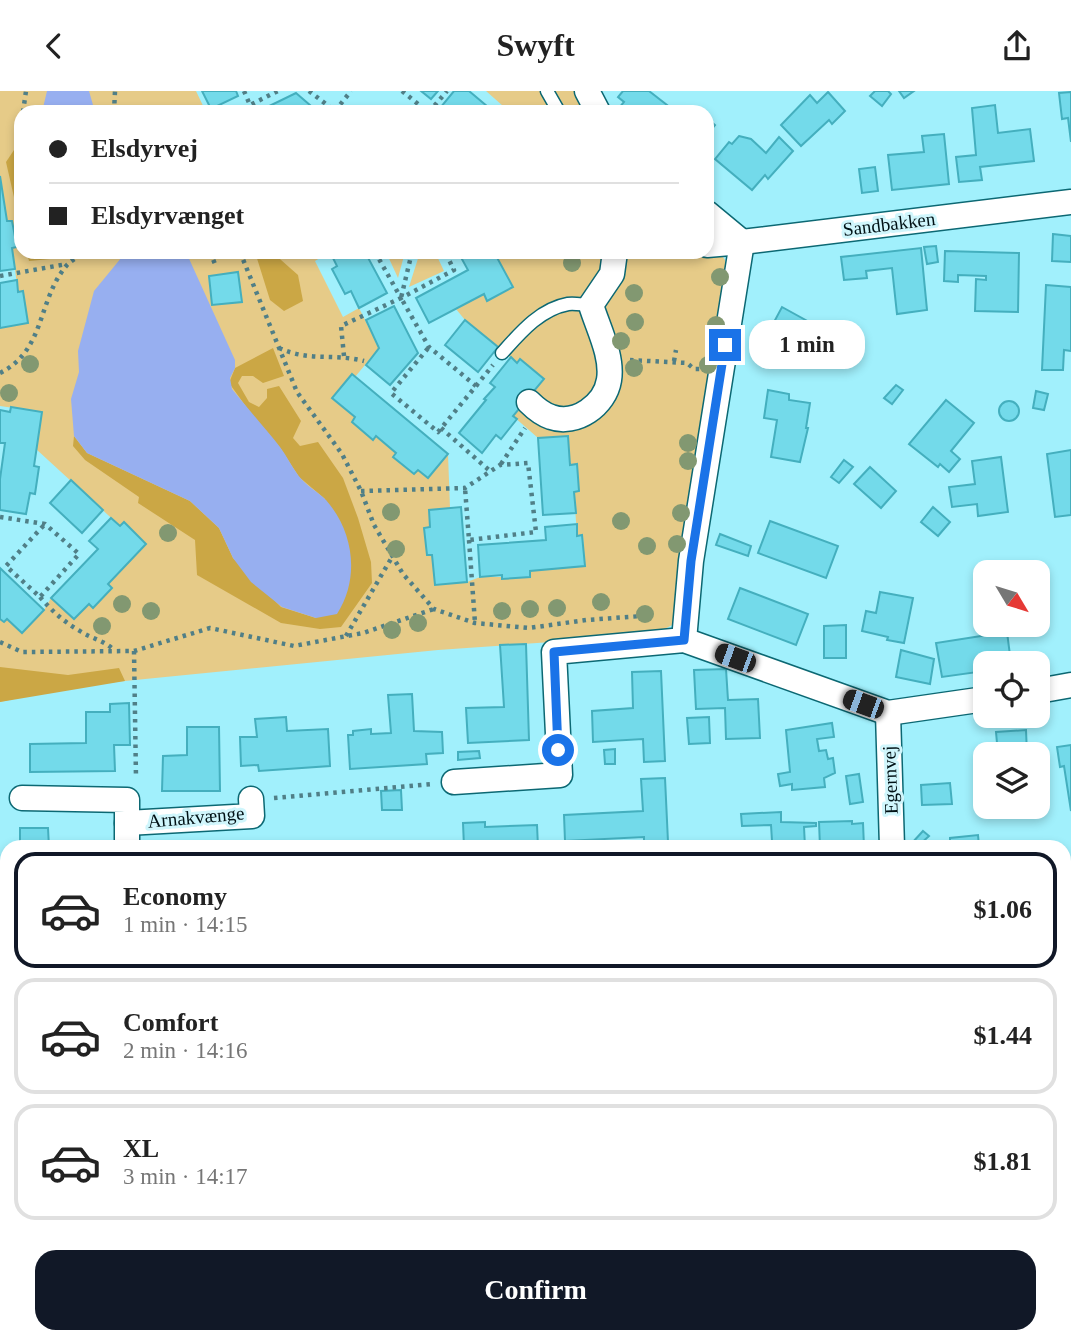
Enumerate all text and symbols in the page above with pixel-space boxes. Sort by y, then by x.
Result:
icon: back [35,27,73,65]
text: Swyft [496,27,575,63]
icon: share [998,27,1036,65]
text: Elsdyrvej [91,134,198,163]
text: Elsdyrvænget [91,201,244,230]
street label: Sandbakken [842,208,937,240]
callout: 1 min [750,321,865,369]
route end [709,329,741,361]
text: 1 min [779,332,835,357]
north arrow [973,560,1050,637]
map controls [973,560,1050,819]
car [712,641,759,675]
button: locate [973,651,1050,728]
car [840,687,887,721]
route start [542,734,574,766]
button: layers [973,742,1050,819]
street label: Egernvej [878,745,902,815]
street label: Arnakvænge [147,802,245,832]
icon: car [39,879,102,942]
text: Economy [123,882,227,911]
text: $1.06 [974,895,1032,924]
text: 1 min · 14:15 [123,912,248,937]
icon: car [39,1005,102,1068]
text: Comfort [123,1008,218,1037]
text: $1.44 [974,1021,1032,1050]
text: 2 min · 14:16 [123,1038,248,1063]
icon: car [39,1131,102,1194]
text: XL [123,1134,159,1163]
text: $1.81 [974,1147,1032,1176]
text: 3 min · 14:17 [123,1164,248,1189]
button: Confirm [35,1250,1036,1330]

